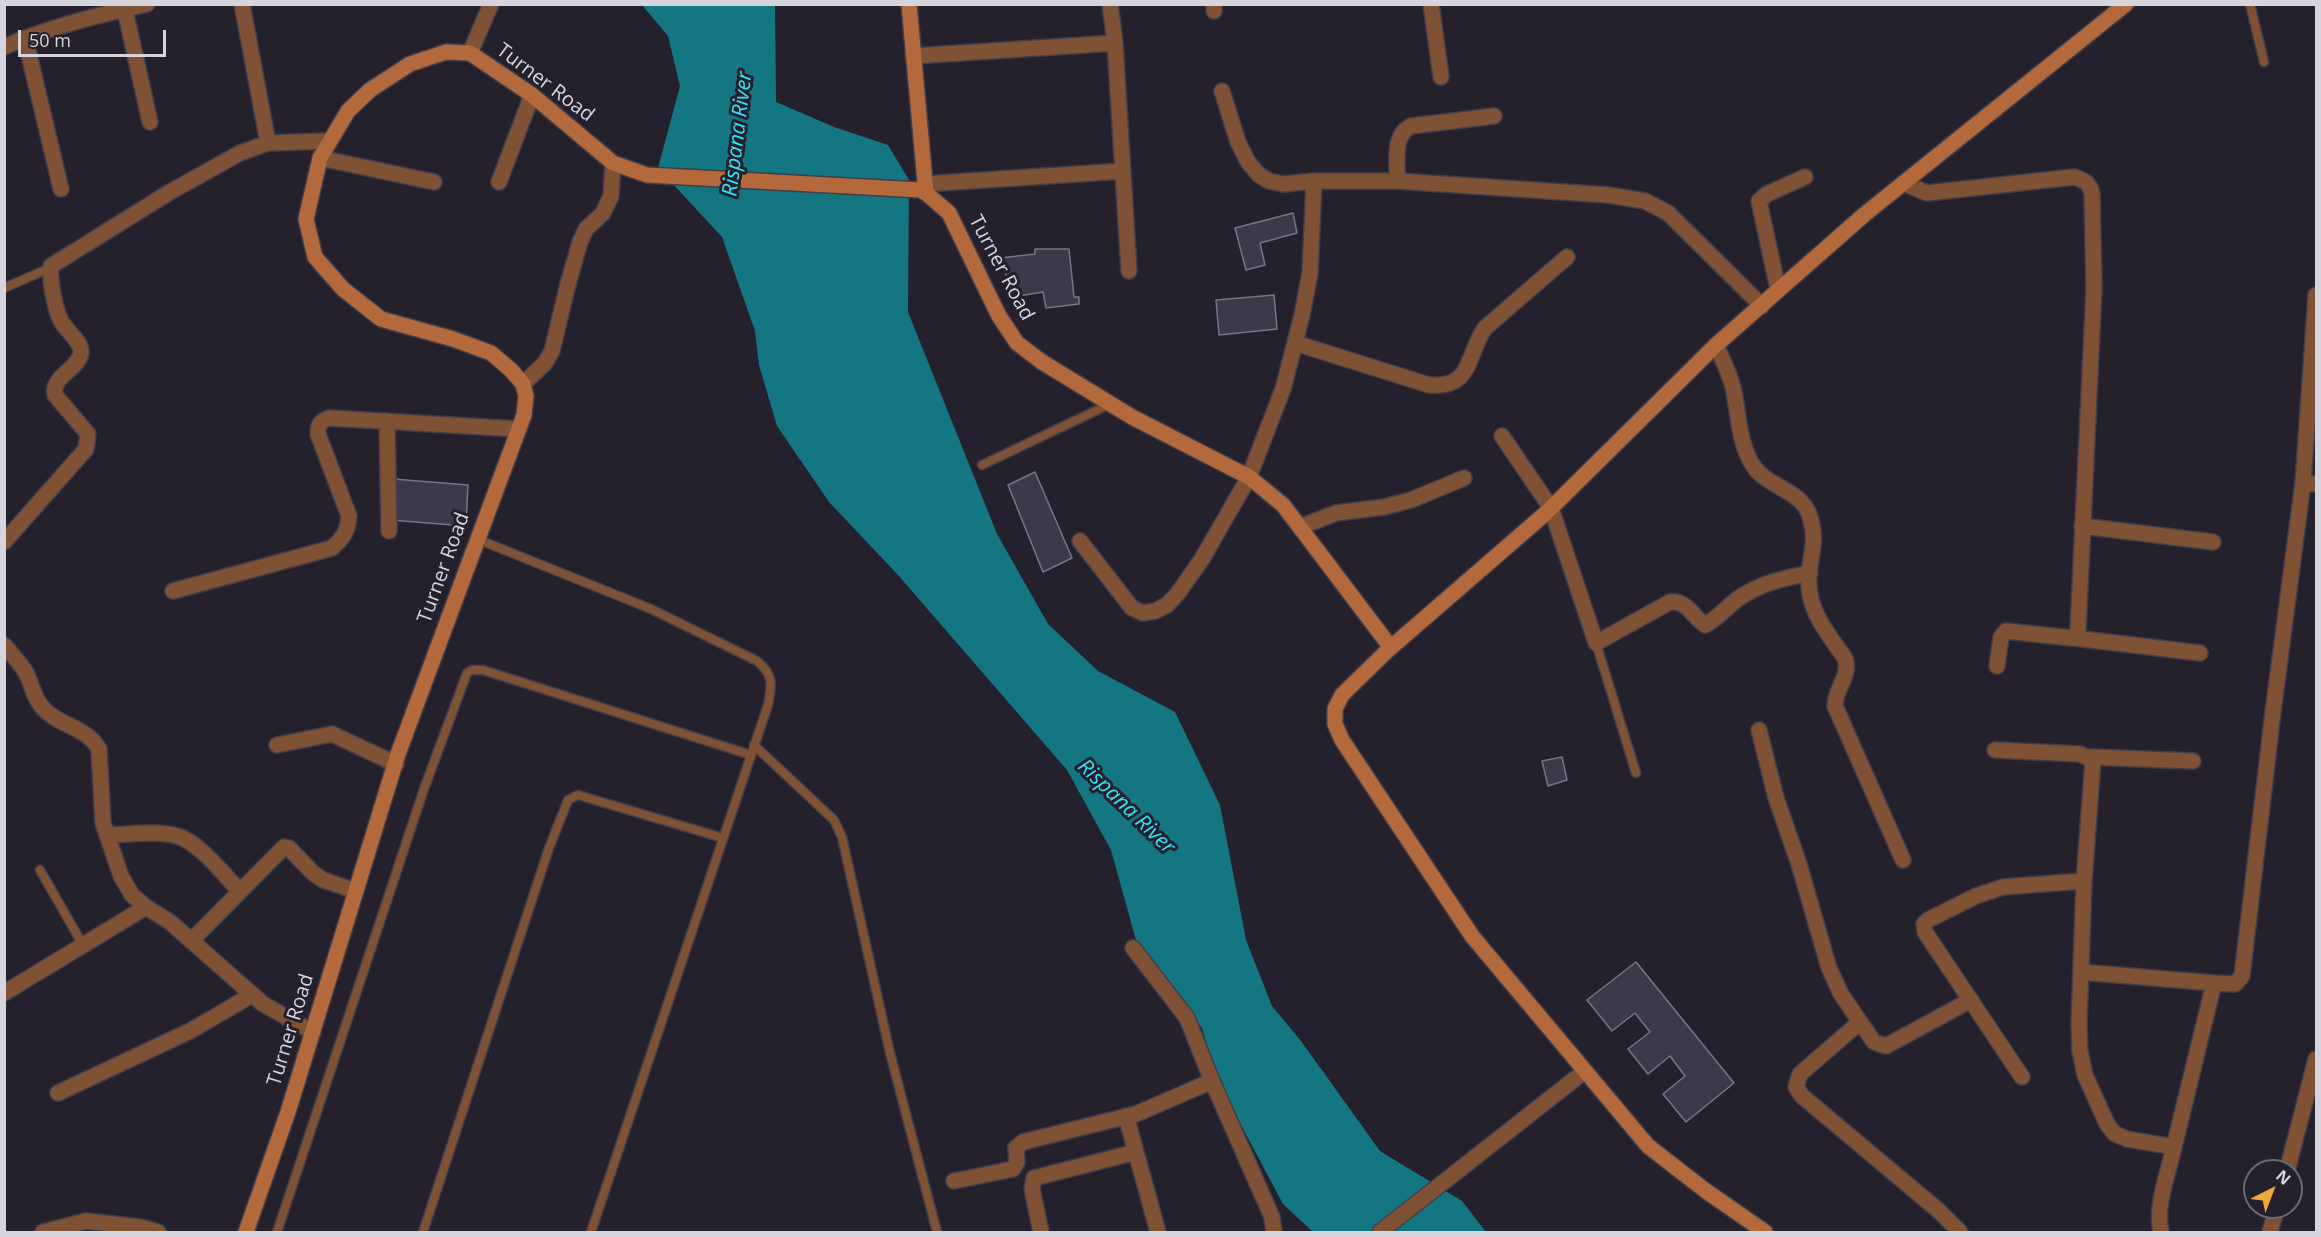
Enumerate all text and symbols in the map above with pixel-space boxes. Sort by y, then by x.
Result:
scale bar [21,18,170,56]
text: 50 m [29,28,71,52]
street label: Turner Road [491,38,599,128]
water label: Rispana River [718,70,758,198]
street label: Turner Road [963,211,1039,325]
street label: Turner Road [413,509,475,627]
water label: Rispana River [1072,754,1180,860]
street label: Turner Road [263,971,319,1089]
north arrow [2243,1159,2303,1219]
text: N [2272,1165,2296,1190]

